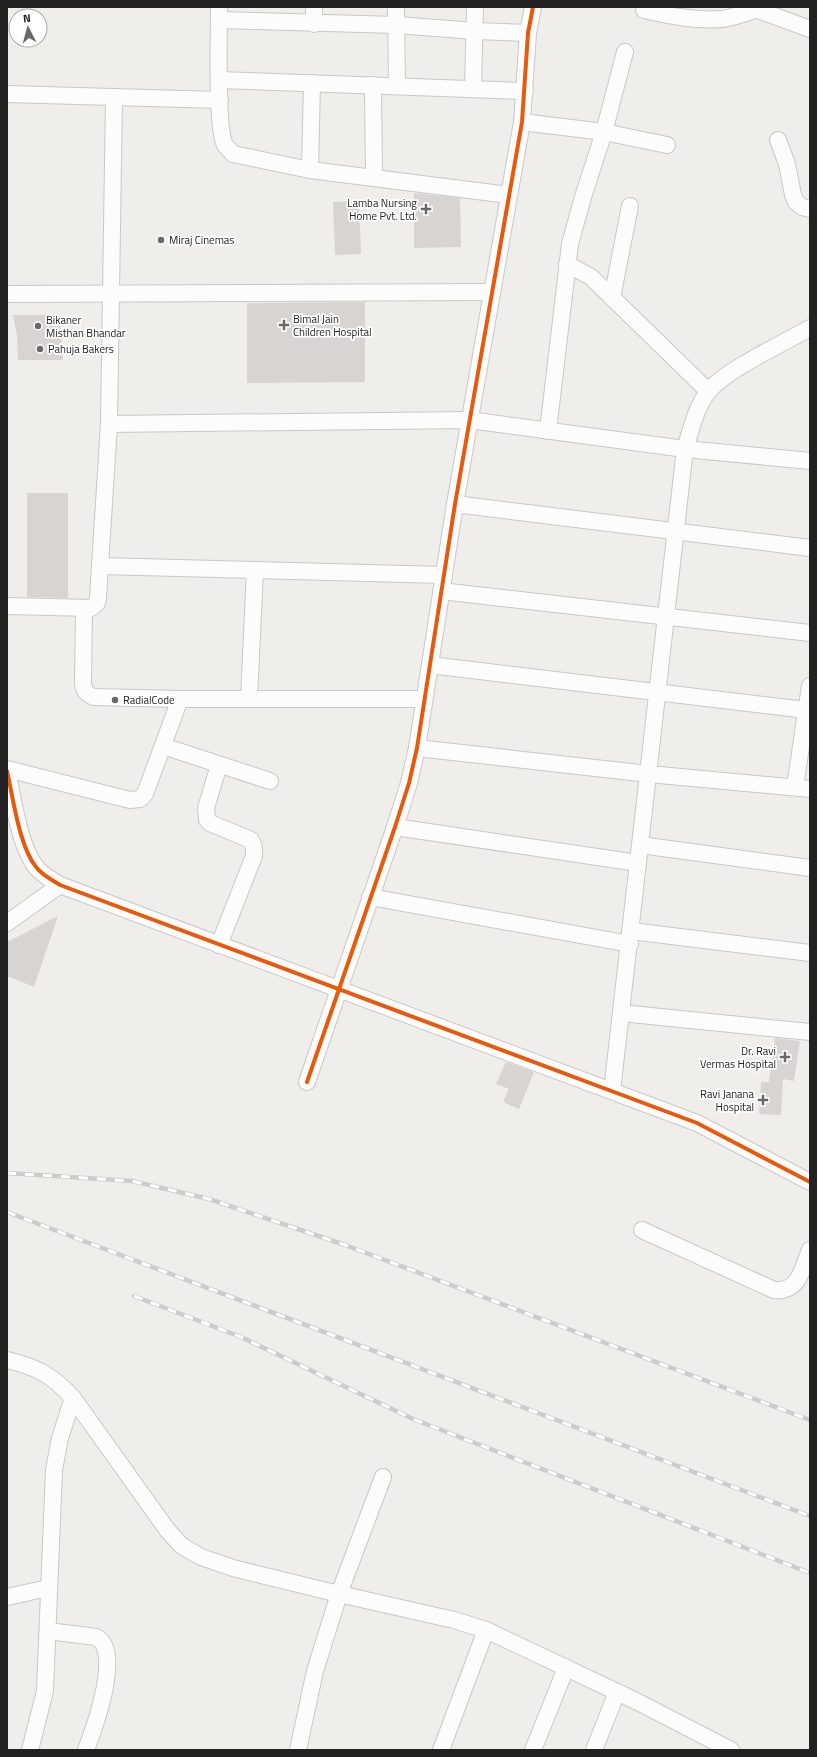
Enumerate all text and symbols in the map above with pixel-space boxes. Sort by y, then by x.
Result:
north arrow [8,8,48,48]
text: N [22,10,32,26]
place label: Lamba Nursing Home Pvt. Ltd. [347,195,417,224]
marker: Lamba Nursing Home Pvt. Ltd. [420,203,432,215]
place label: Miraj Cinemas [169,232,234,248]
marker: Miraj Cinemas [156,235,166,245]
place label: Bimal Jain Children Hospital [293,311,372,340]
place label: Bikaner Misthan Bhandar [46,312,126,341]
marker: Bimal Jain Children Hospital [278,319,290,331]
marker: Bikaner Misthan Bhandar [33,321,43,331]
place label: Pahuja Bakers [48,341,114,357]
marker: Pahuja Bakers [35,344,45,354]
place label: RadialCode [123,692,175,708]
marker: RadialCode [110,695,120,705]
place label: Dr. Ravi Vermas Hospital [700,1043,776,1072]
marker: Dr. Ravi Vermas Hospital [779,1051,791,1063]
place label: Ravi Janana Hospital [700,1086,754,1115]
marker: Ravi Janana Hospital [757,1094,769,1106]

